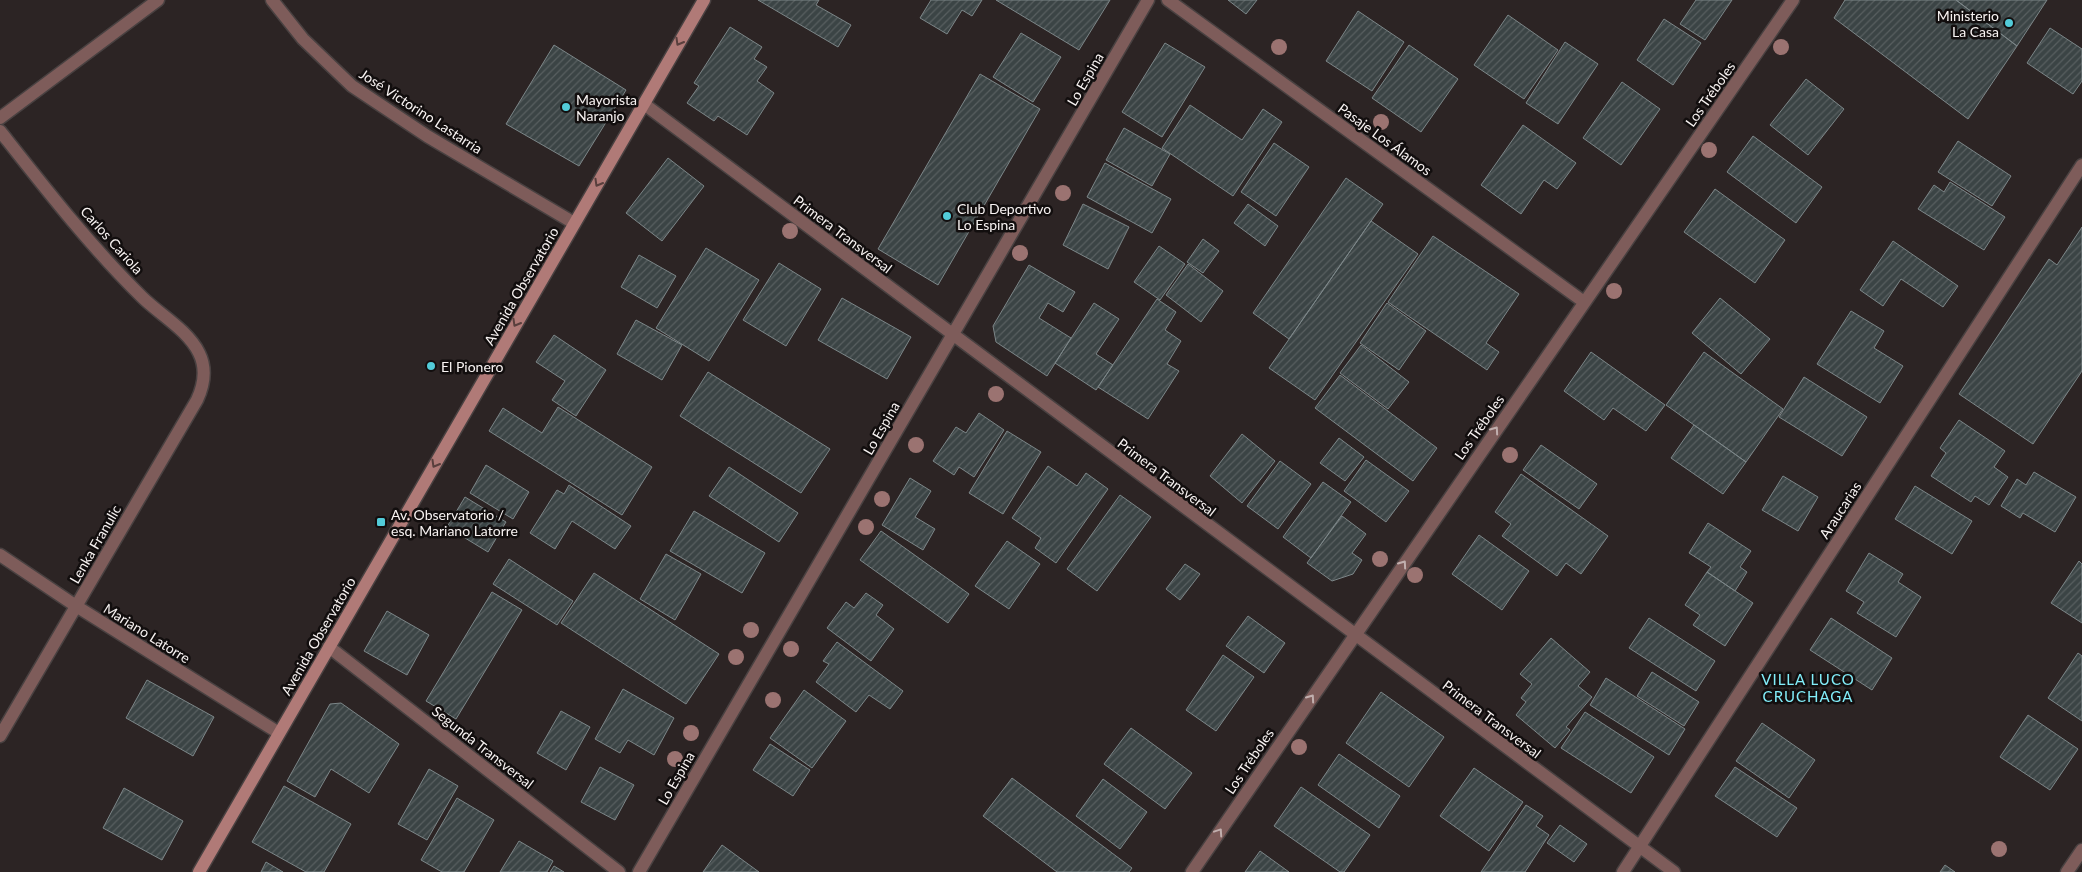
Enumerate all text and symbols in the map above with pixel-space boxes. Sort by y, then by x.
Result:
place label: Ministerio La Casa [1937,7,1999,40]
marker: Ministerio La Casa [2003,17,2015,29]
one-way arrow [676,37,686,46]
street label: Lo Espina [1063,50,1107,108]
street label: Los Tréboles [1681,58,1739,130]
street label: José Victorino Lastarria [356,65,486,157]
place label: Mayorista Naranjo [576,91,637,124]
street label: Pasaje Los Álamos [1335,99,1435,179]
marker: Mayorista Naranjo [560,101,572,113]
one-way arrow [594,177,604,186]
street label: Primera Transversal [790,191,896,277]
place label: Club Deportivo Lo Espina [957,200,1051,233]
street label: Carlos Cariola [77,203,147,277]
marker: Club Deportivo Lo Espina [941,210,953,222]
street label: Avenida Observatorio [480,224,562,348]
one-way arrow [513,318,523,327]
place label: El Pionero [441,358,504,375]
marker: El Pionero [425,360,437,372]
street label: Los Tréboles [1450,391,1508,463]
street label: Lo Espina [859,399,903,457]
one-way arrow [1489,426,1498,436]
street label: Primera Transversal [1114,434,1220,520]
one-way arrow [431,458,441,467]
street label: Araucarias [1815,478,1865,542]
street label: Lenka Franulic [66,501,124,586]
place label: Av. Observatorio / esq. Mariano Latorre [391,506,518,539]
marker: Av. Observatorio / esq. Mariano Latorre [375,516,387,528]
one-way arrow [1397,560,1406,570]
street label: Avenida Observatorio [277,574,359,698]
street label: Mariano Latorre [101,600,193,666]
district label: VILLA LUCO CRUCHAGA [1761,670,1855,705]
street label: Primera Transversal [1439,676,1545,762]
one-way arrow [1305,694,1314,703]
street label: Segunda Transversal [429,702,537,792]
street label: Los Tréboles [1221,725,1277,797]
street label: Lo Espina [654,749,698,807]
one-way arrow [1213,828,1222,837]

